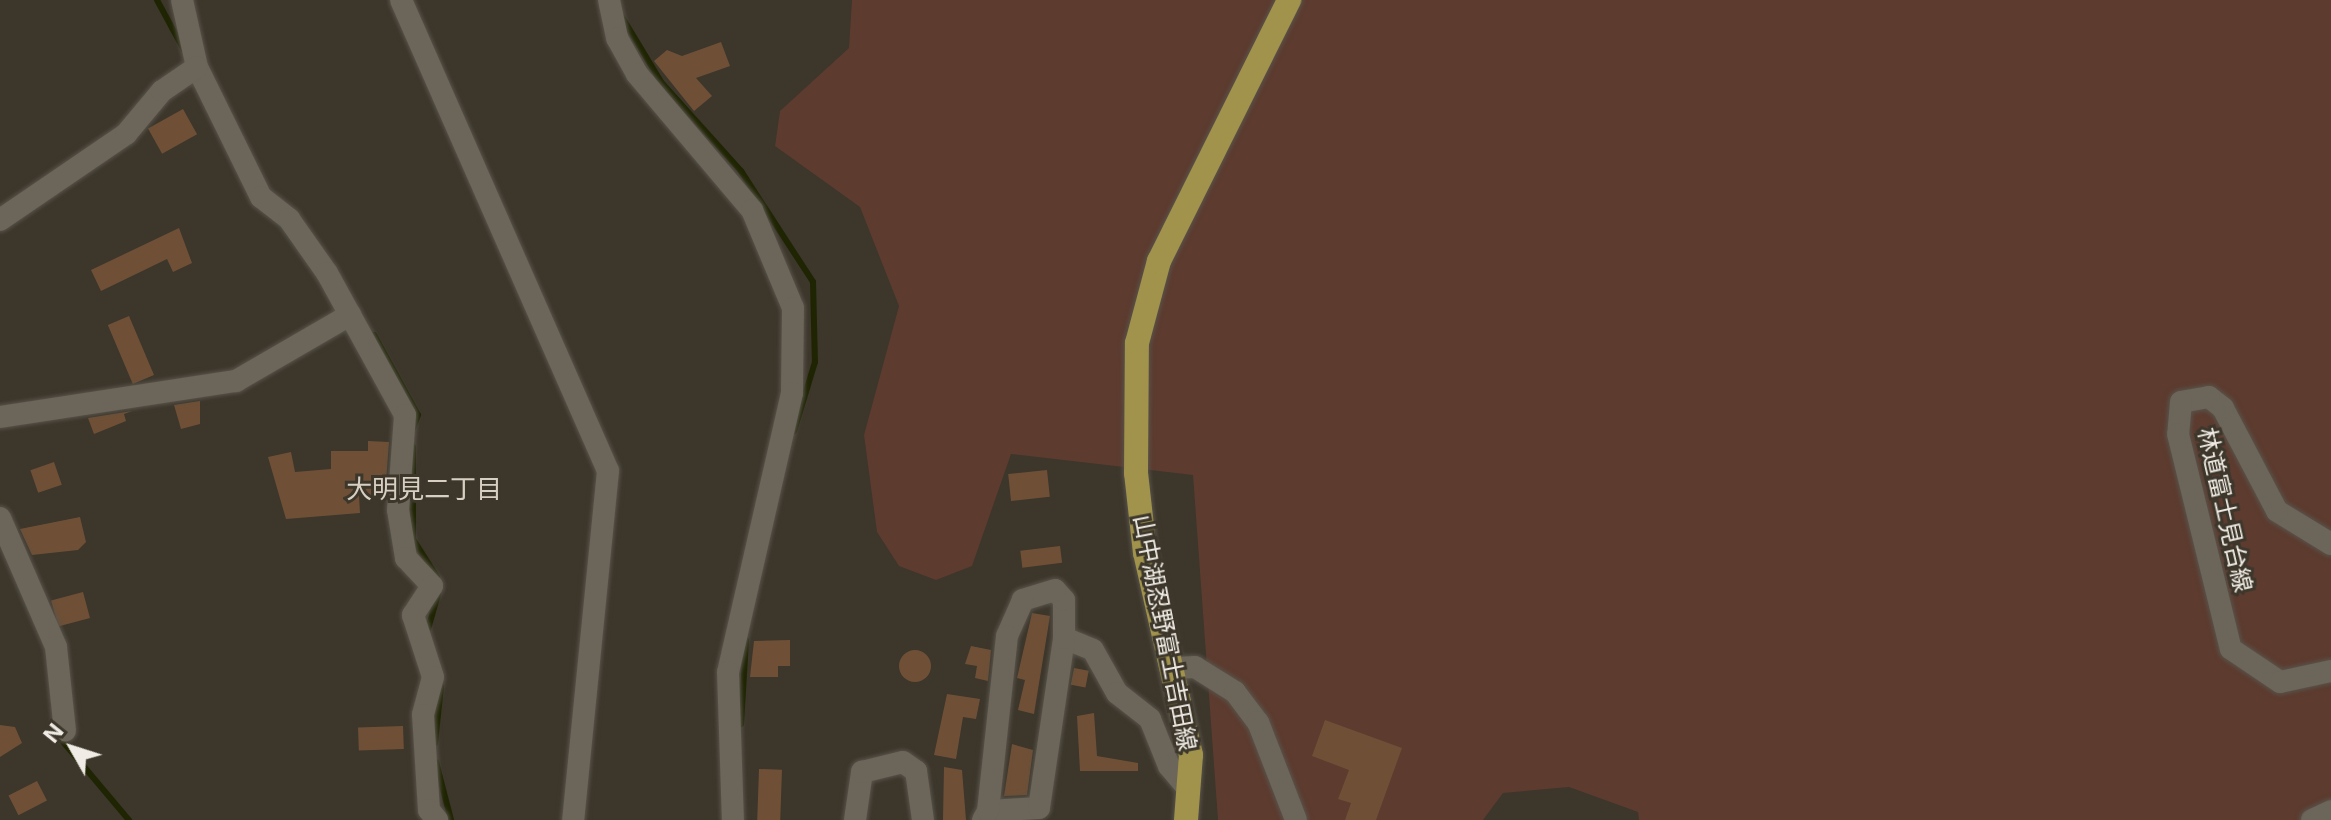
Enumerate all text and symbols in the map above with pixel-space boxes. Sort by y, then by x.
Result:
street label: 林道富士見台線 [2192,425,2258,595]
district label: 大明見二丁目 [346,473,502,505]
street label: 山中湖忍野富士吉田線 [1128,512,1202,754]
north arrow [32,708,112,788]
text: N [38,718,69,748]

